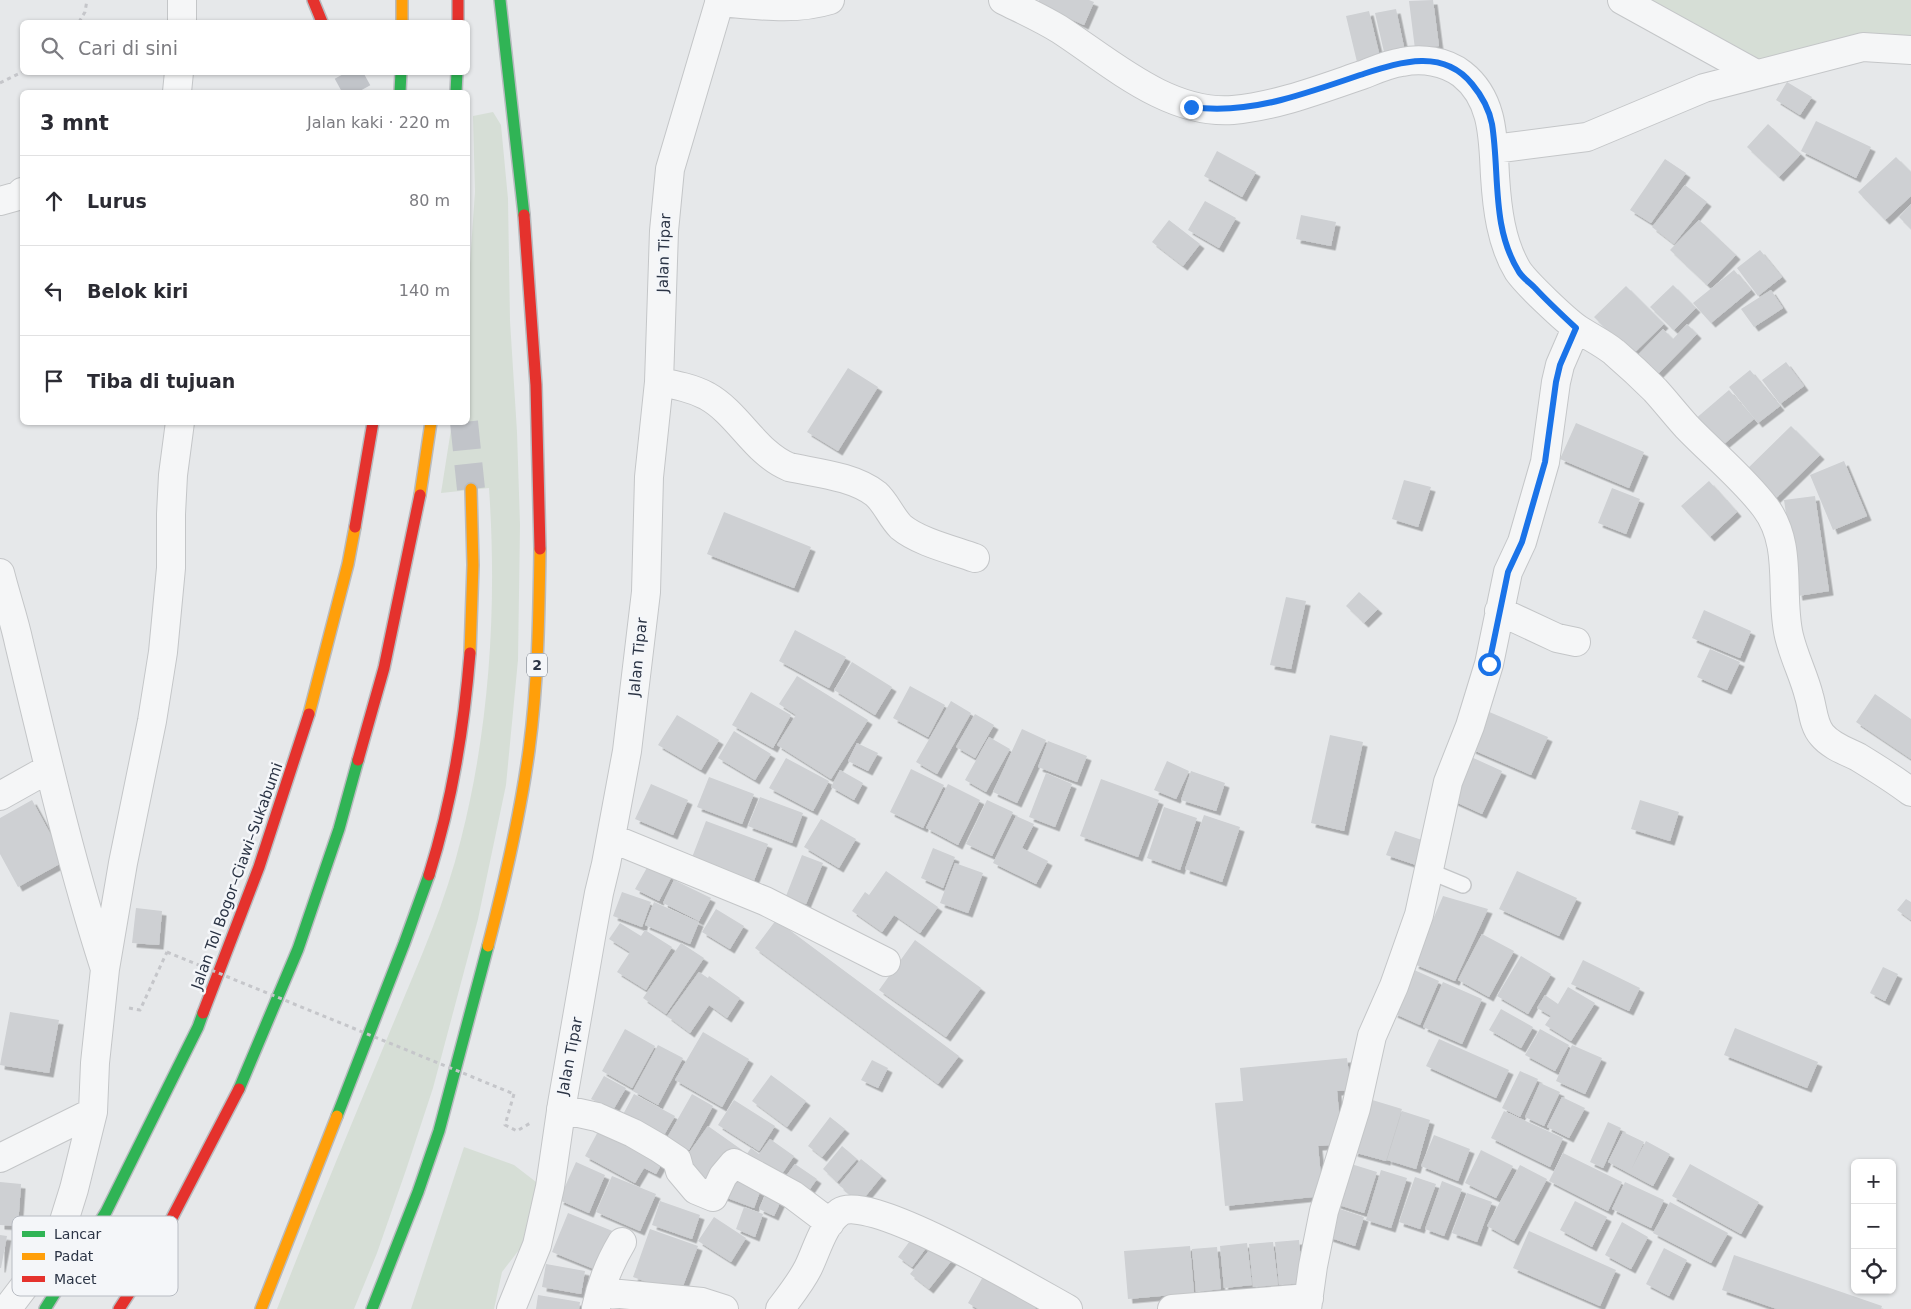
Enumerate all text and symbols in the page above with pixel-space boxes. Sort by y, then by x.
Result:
search box [20,20,470,75]
icon: search [38,34,66,62]
text: Cari di sini [78,37,178,59]
route end [1180,96,1203,119]
text: 3 mnt [40,111,109,135]
text: Jalan kaki · 220 m [307,113,450,132]
icon: ahead [40,187,68,215]
text: Lurus [87,190,147,212]
text: 80 m [409,191,450,210]
street label: Jalan Tipar [654,212,674,294]
icon: left [40,277,68,305]
text: Belok kiri [87,280,188,302]
text: 140 m [399,281,450,300]
icon: arrive [40,367,68,395]
text: Tiba di tujuan [87,370,235,392]
street label: Jalan Tipar [625,616,651,698]
route start [1478,653,1501,676]
road number: 2 [527,654,547,676]
street label: Jalan Tol Bogor–Ciawi–Sukabumi [187,760,287,993]
street label: Jalan Tipar [553,1015,587,1097]
map controls [1851,1159,1896,1294]
button: + [1851,1159,1896,1204]
button: − [1851,1204,1896,1249]
legend [12,1216,178,1296]
text: Lancar [54,1226,102,1242]
text: Padat [54,1248,94,1264]
button: locate [1851,1249,1896,1294]
text: Macet [54,1271,97,1287]

